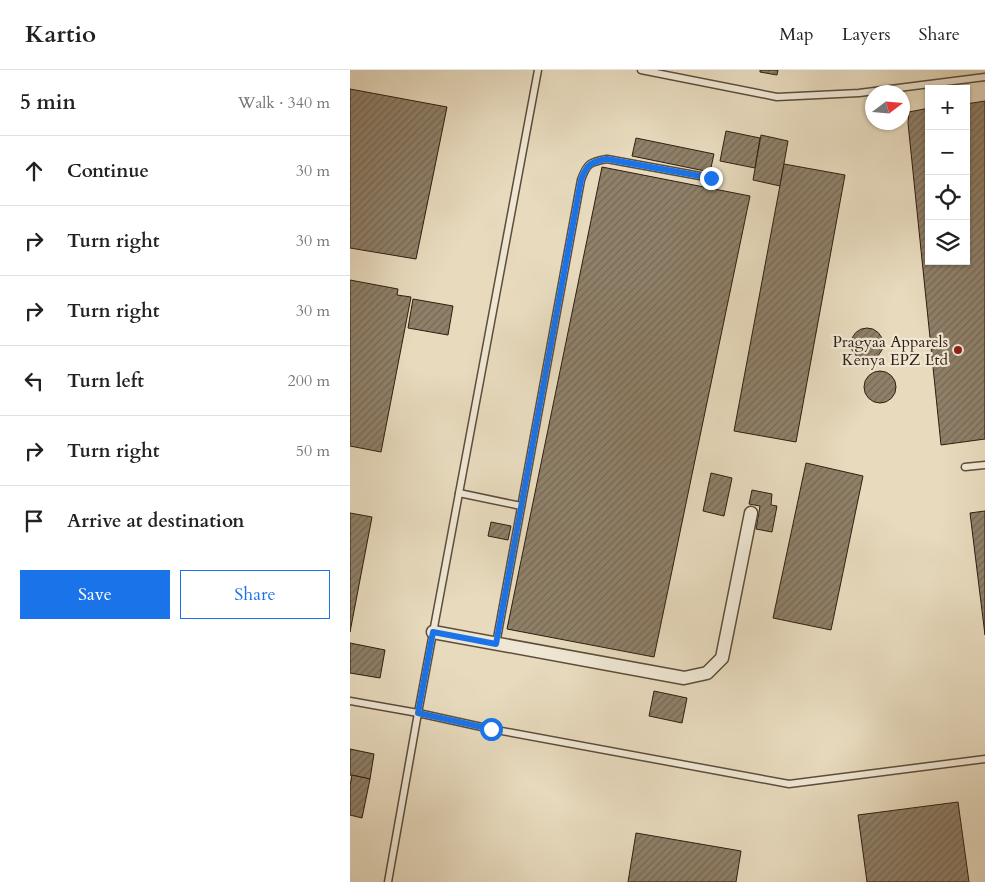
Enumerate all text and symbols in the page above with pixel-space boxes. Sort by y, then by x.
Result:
text: Kartio [25,18,96,51]
text: Map [779,22,814,47]
text: Layers [842,22,891,47]
text: Share [919,22,960,47]
north arrow [865,85,910,130]
map controls [925,85,970,265]
button: + [925,85,970,130]
text: 5 min [20,88,76,117]
text: Walk · 340 m [238,92,330,114]
button: − [925,130,970,175]
icon: ahead [20,157,48,185]
text: Continue [67,158,149,184]
text: 30 m [296,160,330,182]
route end [700,167,723,190]
button: locate [925,175,970,220]
button: layers [925,220,970,265]
icon: right [20,227,48,255]
text: Turn right [67,228,159,254]
text: 30 m [296,230,330,252]
icon: right [20,297,48,325]
text: Turn right [67,298,159,324]
text: 30 m [296,300,330,322]
place label: Pragyaa Apparels Kenya EPZ Ltd [832,331,948,371]
marker: Pragyaa Apparels Kenya EPZ Ltd [952,344,964,356]
icon: left [20,367,48,395]
text: Turn left [67,368,144,394]
text: 200 m [288,370,330,392]
icon: right [20,437,48,465]
text: Turn right [67,438,159,464]
text: 50 m [296,440,330,462]
icon: arrive [20,507,48,535]
text: Arrive at destination [67,508,244,534]
button: Save [20,570,170,619]
button: Share [180,570,330,619]
route start [480,718,503,741]

